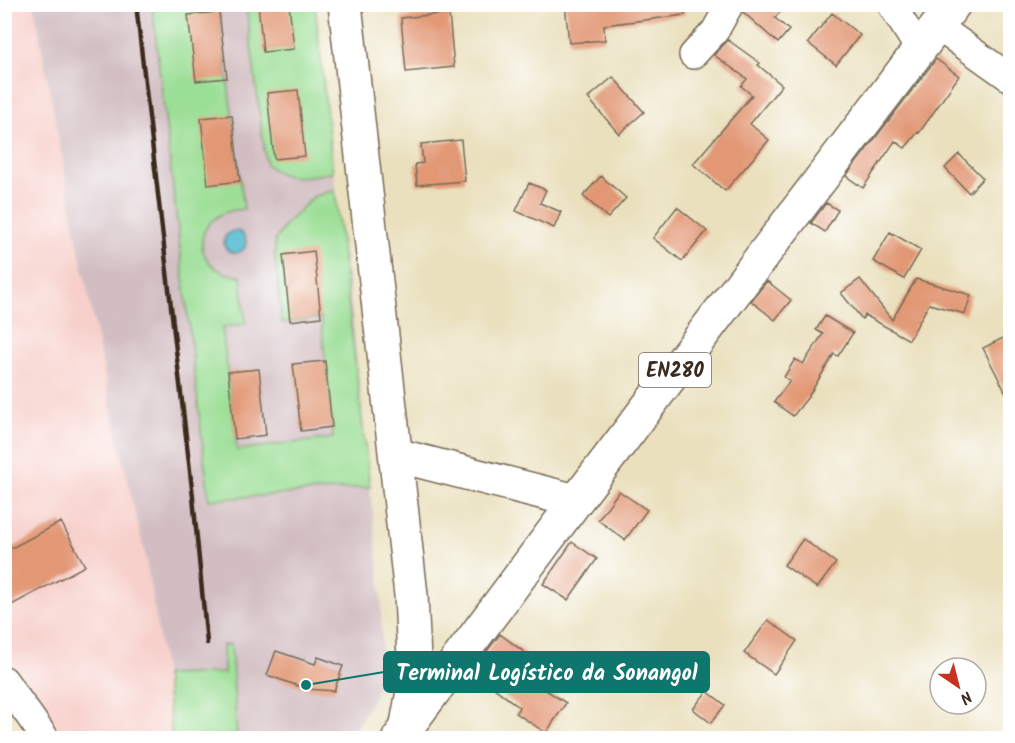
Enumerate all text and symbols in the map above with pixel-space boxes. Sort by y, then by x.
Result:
road number: EN280 [639,353,711,387]
callout: Terminal Logístico da Sonangol [384,652,709,692]
north arrow [928,656,988,716]
text: Terminal Logístico da Sonangol [396,657,698,692]
text: N [954,684,977,710]

